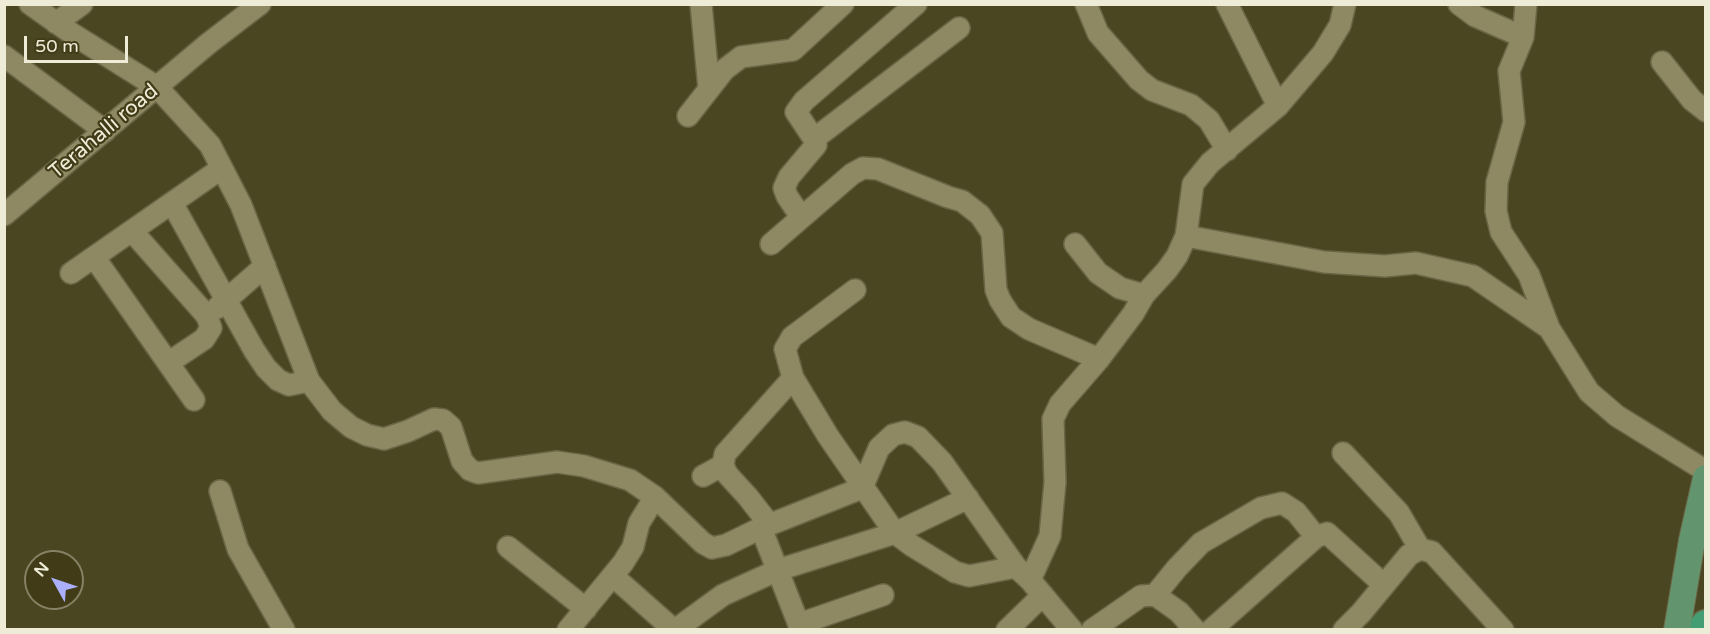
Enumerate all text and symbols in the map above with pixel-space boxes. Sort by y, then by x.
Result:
scale bar [27,24,130,62]
text: 50 m [35,35,79,57]
street label: Terahalli road [44,79,164,185]
north arrow [24,550,84,610]
text: N [30,558,54,581]

